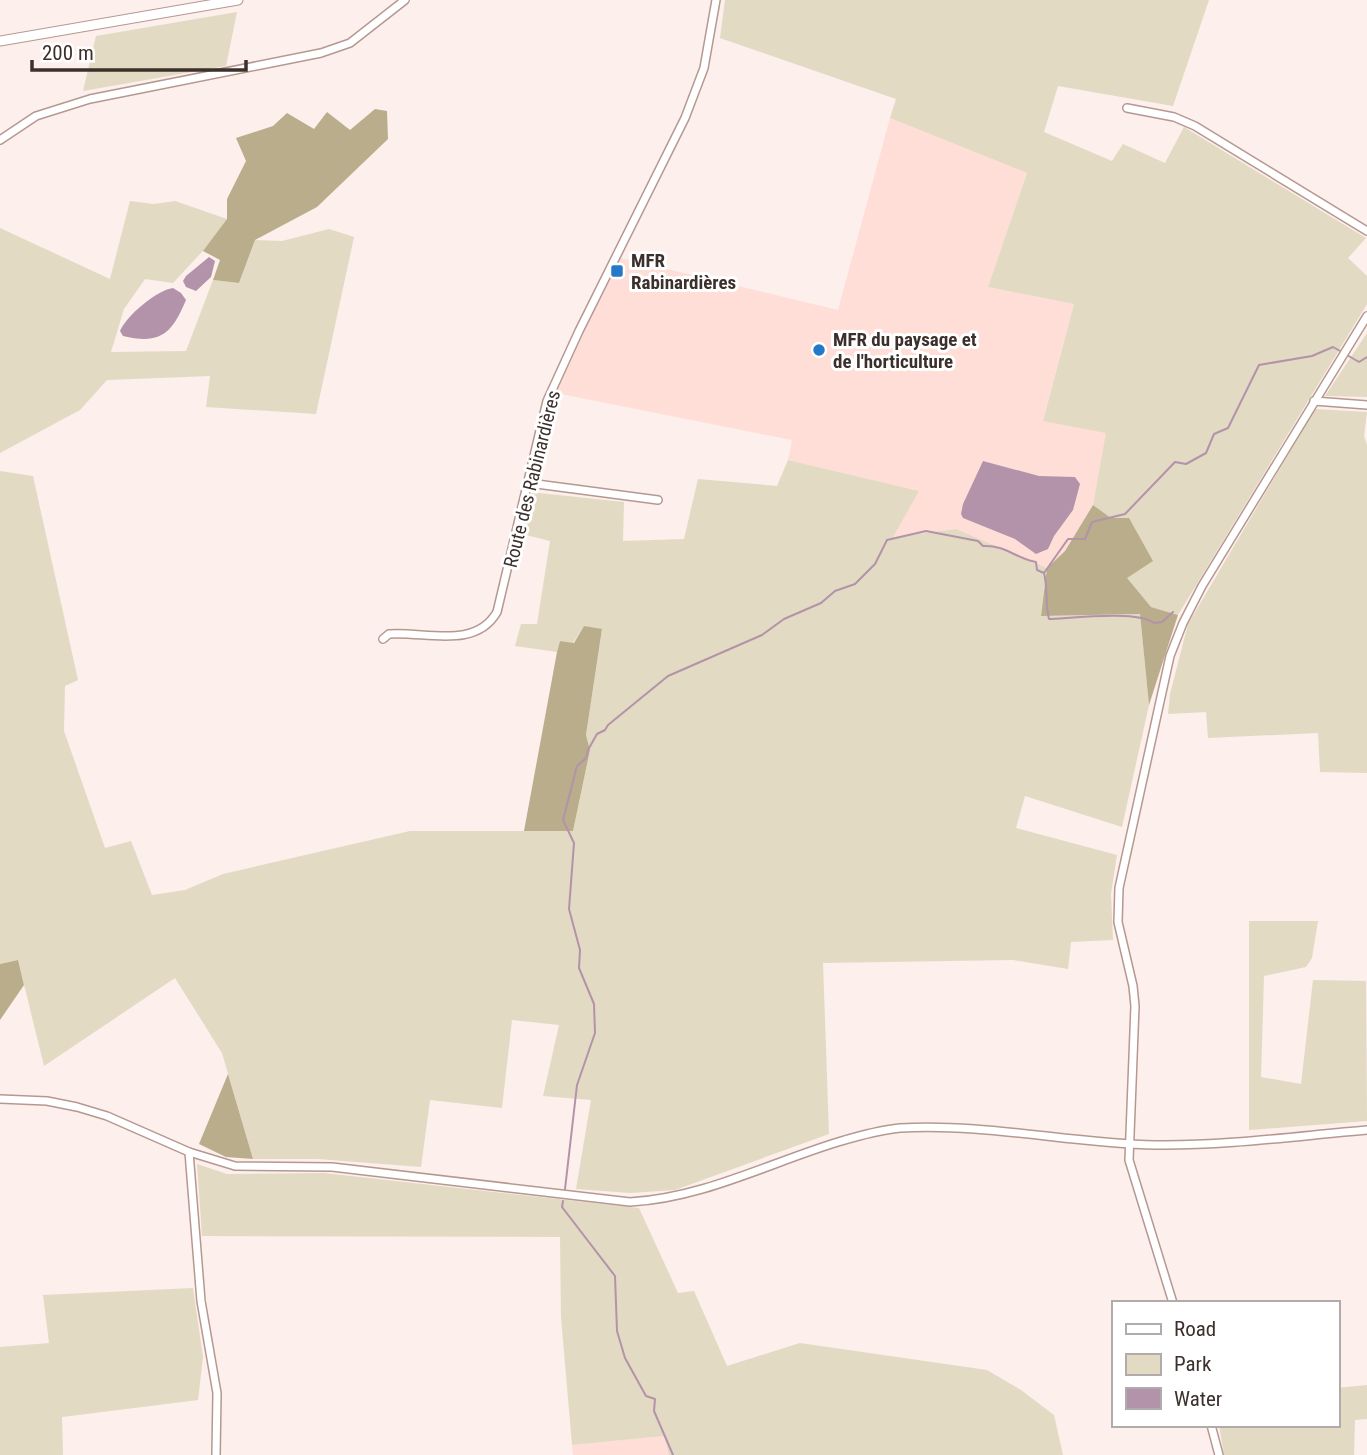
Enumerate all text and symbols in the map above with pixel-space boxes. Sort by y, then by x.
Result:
scale bar [32,28,245,72]
text: 200 m [42,41,94,65]
place label: MFR Rabinardières [631,249,736,294]
marker: MFR Rabinardières [609,263,625,279]
place label: MFR du paysage et de l'horticulture [833,328,977,373]
marker: MFR du paysage et de l'horticulture [811,342,827,358]
street label: Route des Rabinardières [499,388,565,570]
legend [1112,1301,1339,1427]
text: Road [1174,1317,1216,1341]
text: Park [1174,1352,1212,1376]
text: Water [1174,1387,1222,1411]

